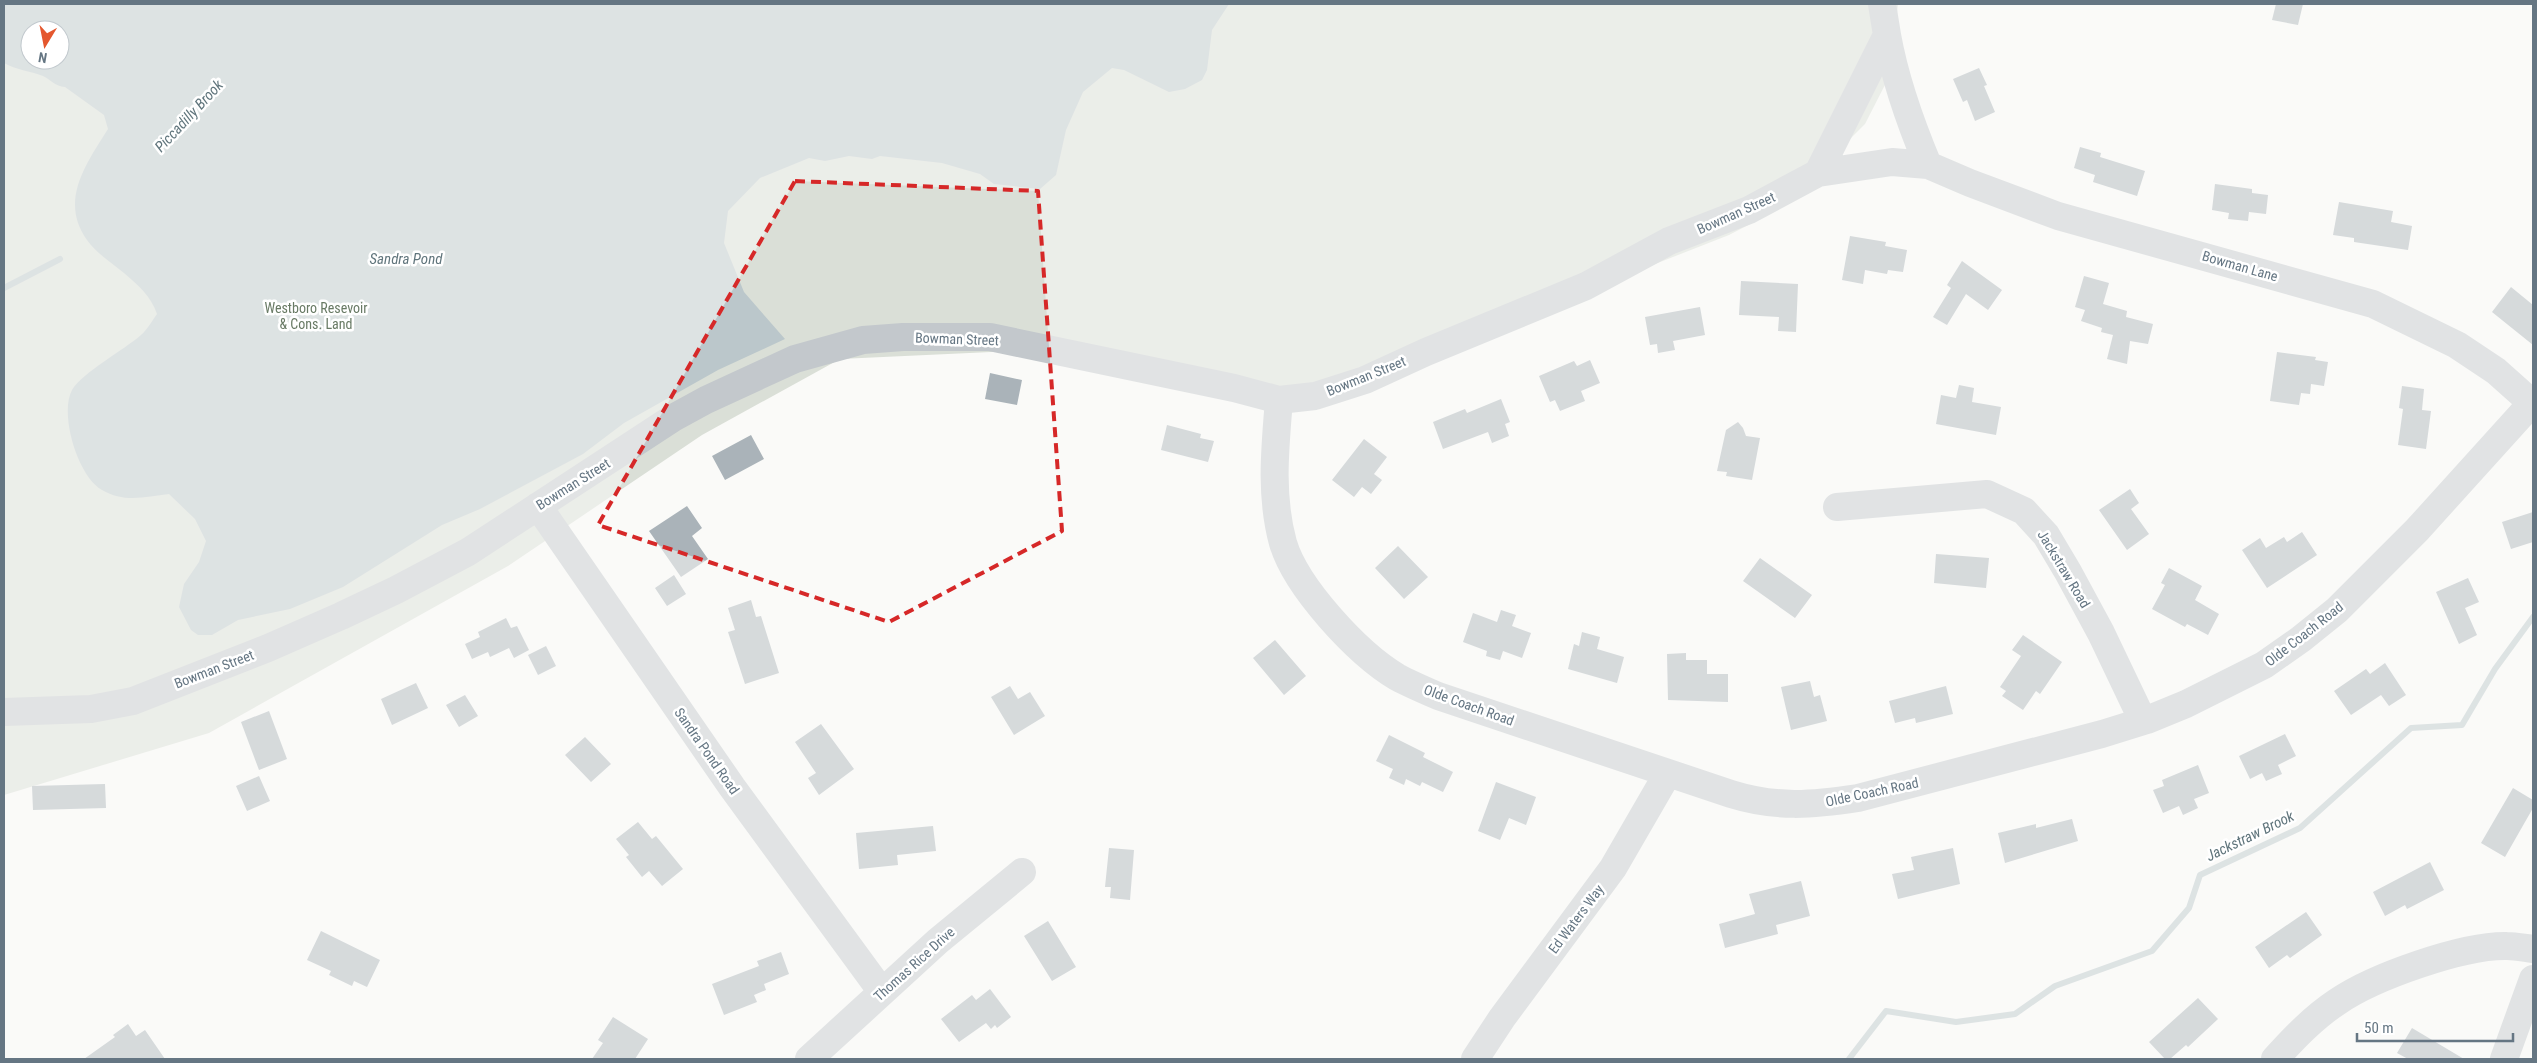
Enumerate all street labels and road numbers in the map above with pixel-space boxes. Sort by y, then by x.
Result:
street label: Bowman Street [1694,189,1778,237]
street label: Bowman Lane [2200,248,2280,285]
street label: Bowman Street [915,330,999,348]
street label: Bowman Street [1324,353,1408,399]
street label: Bowman Street [533,455,613,513]
street label: Jackstraw Road [2035,527,2093,611]
street label: Olde Coach Road [2262,599,2346,669]
street label: Bowman Street [172,647,256,691]
street label: Olde Coach Road [1422,681,1516,729]
street label: Sandra Pond Road [671,705,743,797]
street label: Olde Coach Road [1824,774,1920,810]
street label: Ed Waters Way [1545,881,1607,956]
street label: Thomas Rice Drive [870,923,958,1004]

